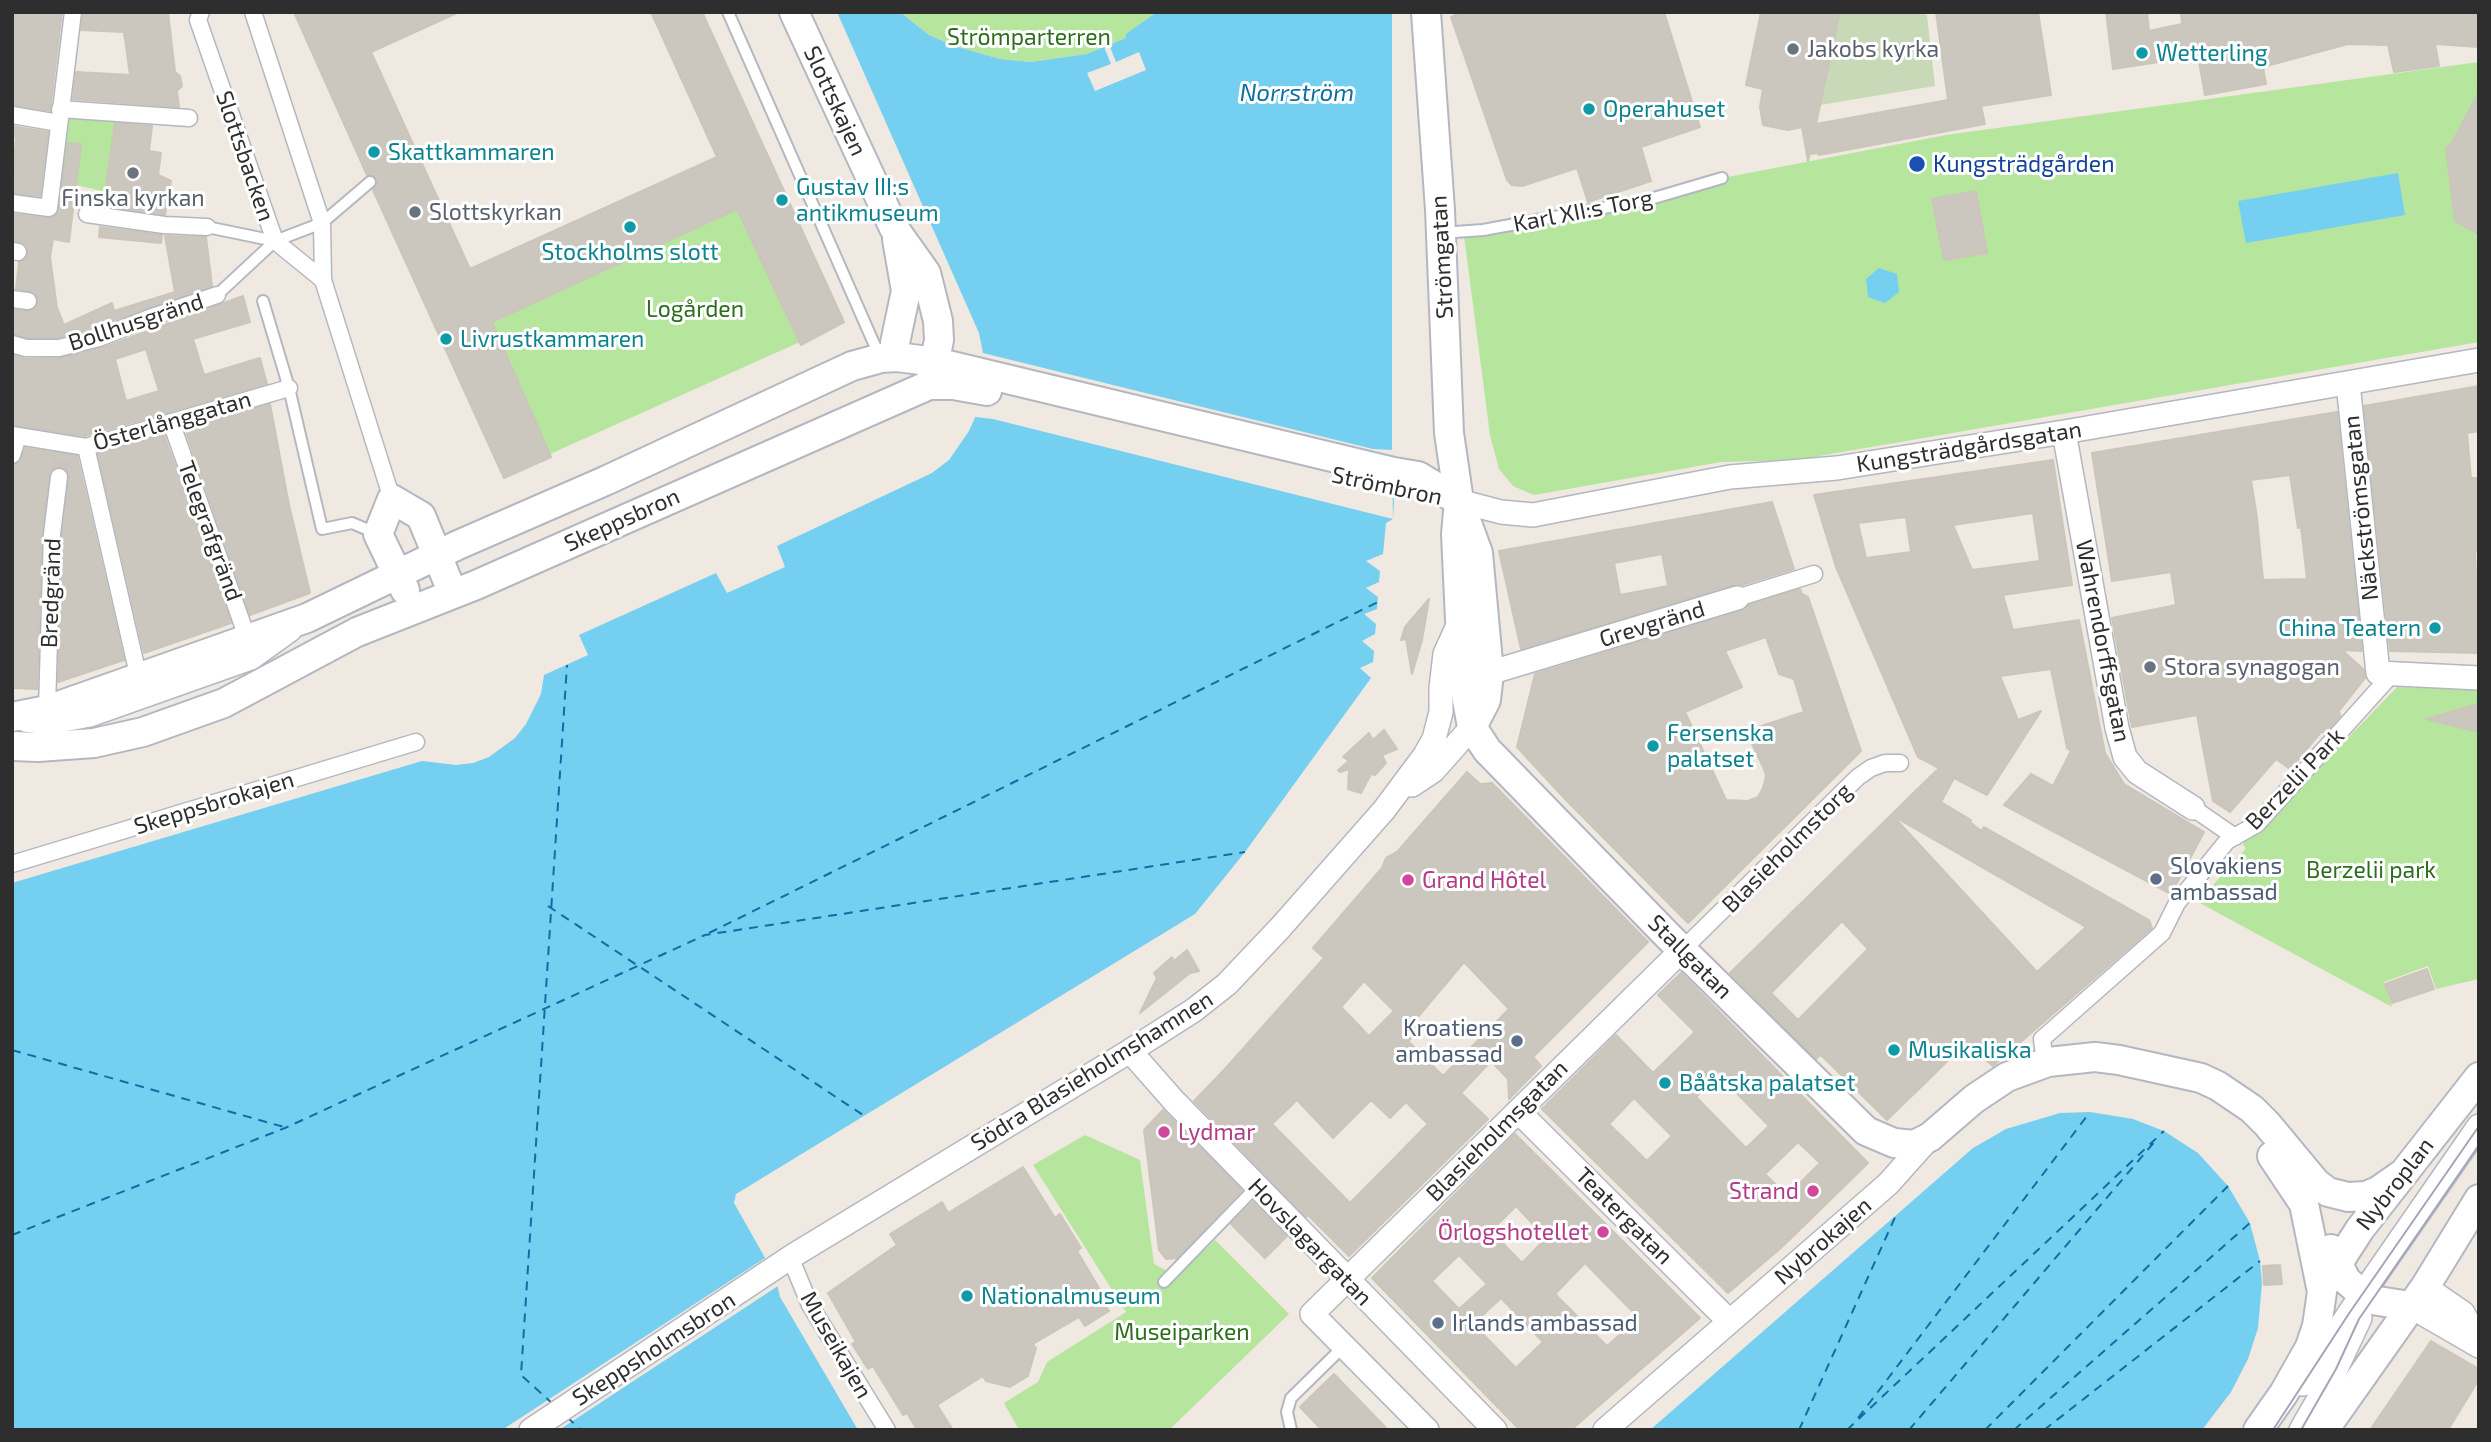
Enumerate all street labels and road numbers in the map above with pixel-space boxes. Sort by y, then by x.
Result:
street label: Slottskajen [798,42,872,160]
street label: Slottsbacken [210,87,280,225]
street label: Karl XII:s Torg [1511,184,1655,238]
street label: Strömgatan [1425,194,1459,320]
street label: Bollhusgränd [65,287,207,357]
street label: Österlånggatan [90,385,254,457]
street label: Näckströmsgatan [2338,414,2384,602]
street label: Kungsträdgårdsgatan [1854,416,2084,478]
street label: Telegrafgränd [172,457,248,605]
street label: Strömbron [1329,461,1445,511]
street label: Skeppsbron [560,482,684,558]
street label: Wahrendorffsgatan [2070,537,2136,745]
street label: Bredgränd [35,538,67,648]
street label: Grevgränd [1596,595,1708,653]
street label: Berzelii Park [2240,723,2350,835]
street label: Skeppsbrokajen [131,766,297,840]
street label: Blasieholmstorg [1716,777,1858,919]
street label: Stallgatan [1642,909,1738,1005]
street label: Södra Blasieholmshamnen [966,985,1218,1157]
street label: Blasieholmsgatan [1421,1055,1573,1207]
street label: Nybroplan [2350,1132,2440,1236]
street label: Teatergatan [1570,1162,1678,1270]
street label: Hovslagargatan [1242,1173,1378,1311]
street label: Nybrokajen [1769,1191,1877,1291]
street label: Skeppsholmsbron [567,1286,741,1412]
street label: Museikajen [794,1287,878,1403]

